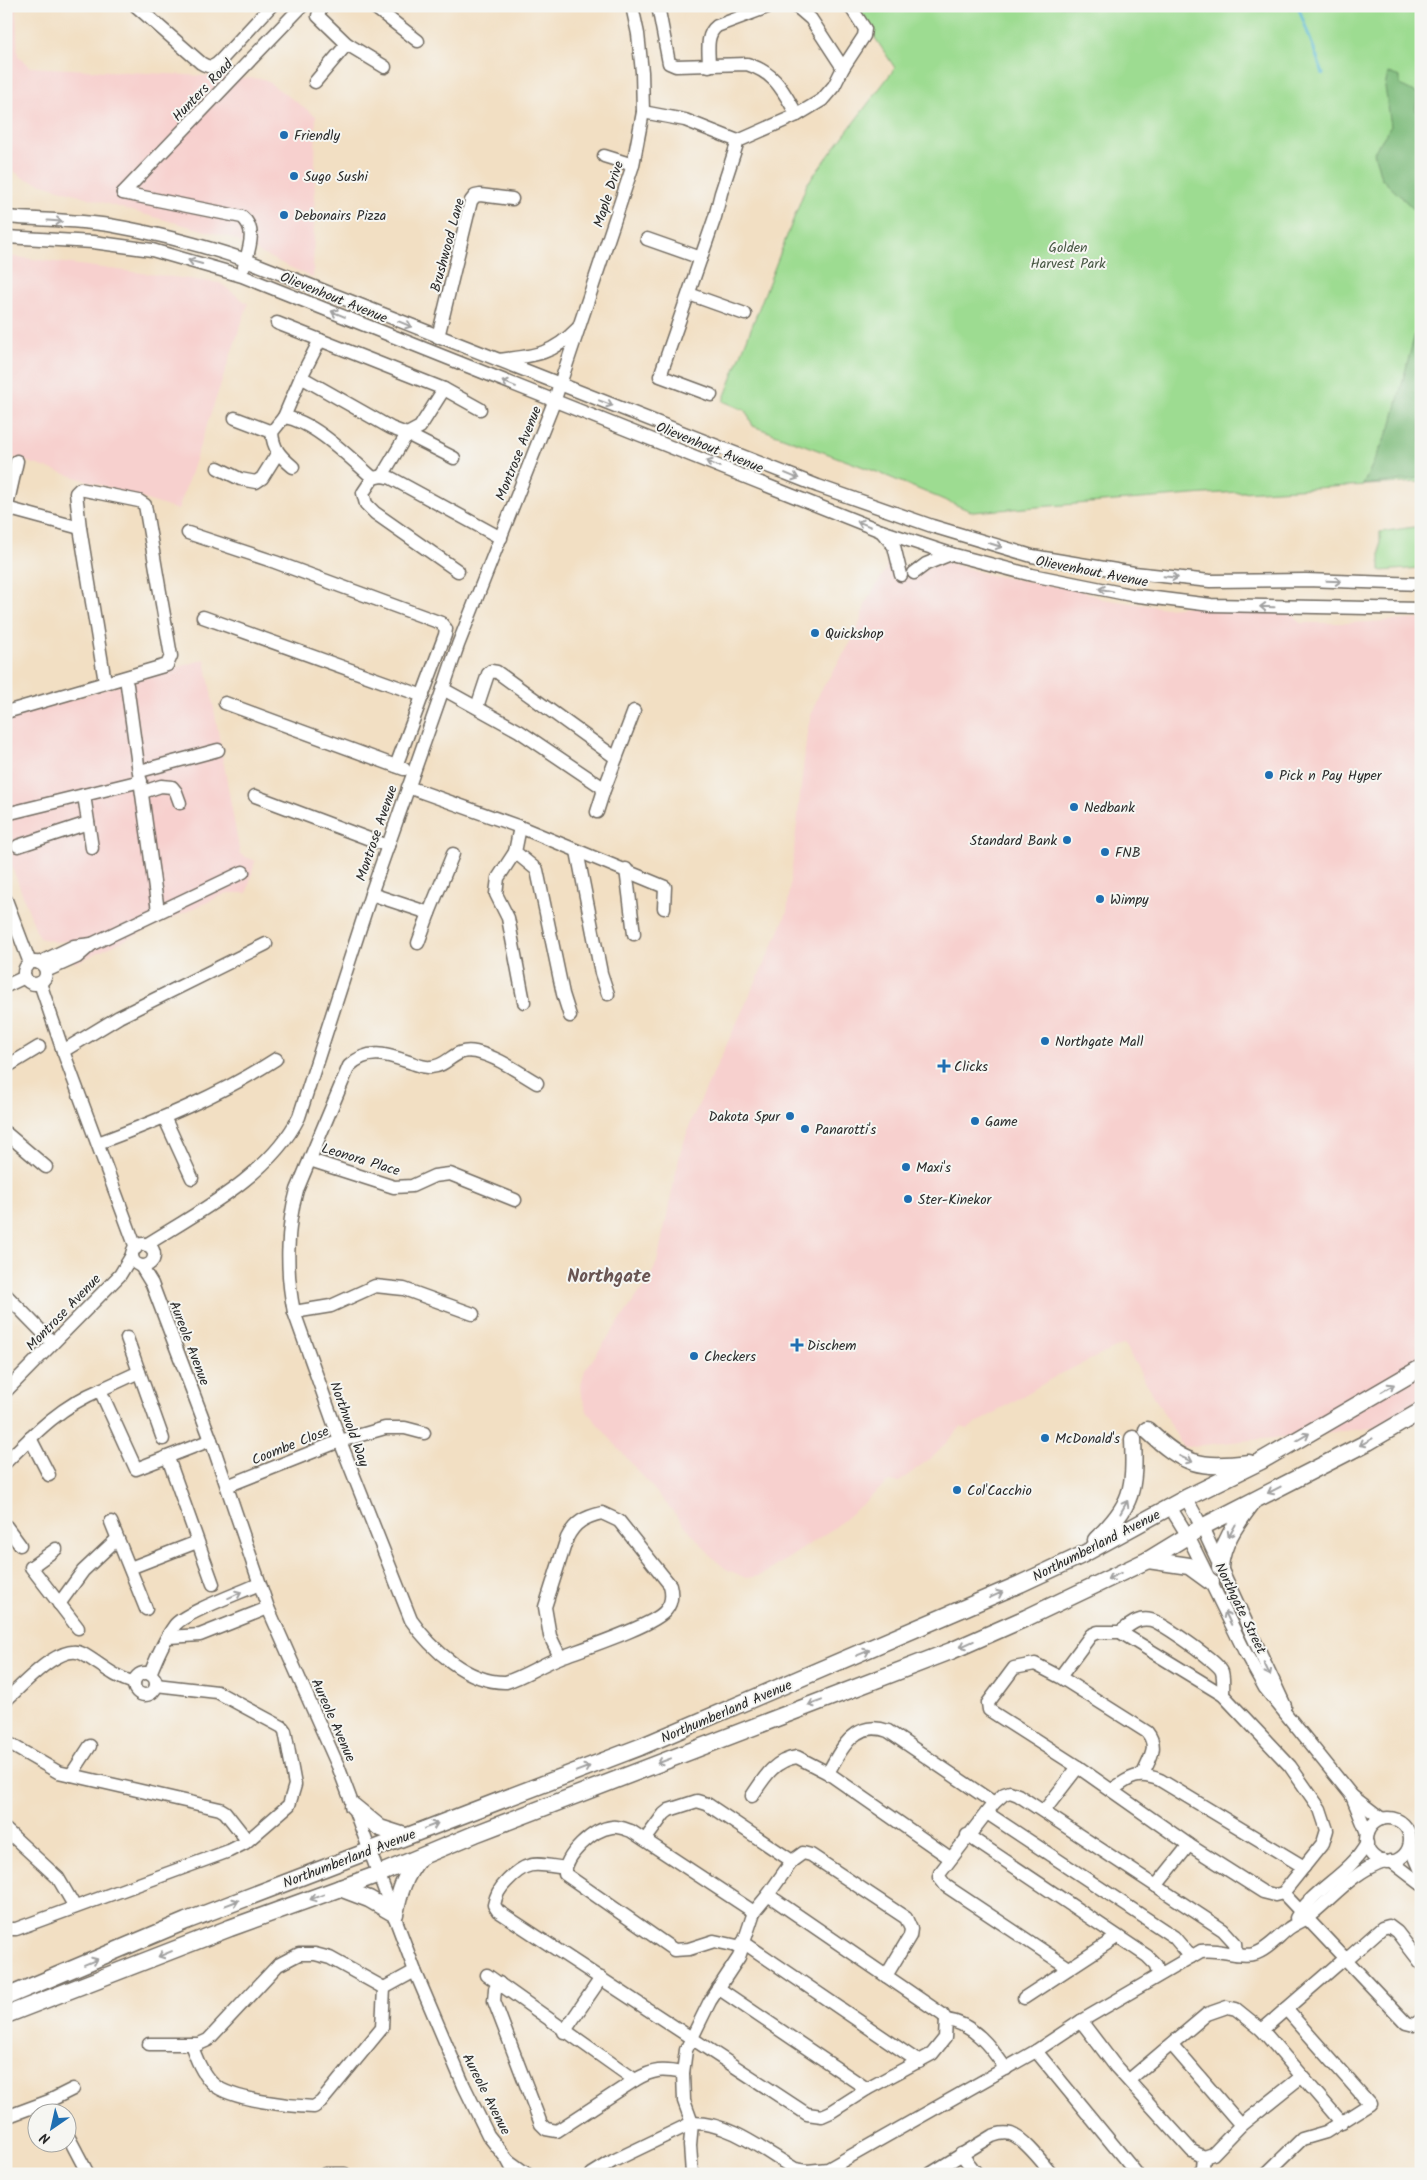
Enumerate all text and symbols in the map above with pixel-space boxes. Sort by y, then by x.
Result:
street label: Hunters Road [167,54,239,127]
place label: Friendly [294,125,340,147]
marker: Friendly [278,129,290,141]
street label: Maple Drive [588,158,630,230]
place label: Sugo Sushi [304,166,368,188]
marker: Sugo Sushi [288,170,300,182]
street label: Brushwood Lane [425,195,471,295]
place label: Debonairs Pizza [294,205,386,227]
marker: Debonairs Pizza [278,209,290,221]
one-way arrow [47,216,63,225]
park label: Golden Harvest Park [1030,237,1106,275]
one-way arrow [188,256,204,266]
street label: Olievenhout Avenue [277,266,391,330]
one-way arrow [331,309,346,319]
one-way arrow [397,320,412,329]
one-way arrow [502,379,517,388]
one-way arrow [597,399,613,408]
street label: Montrose Avenue [490,402,548,504]
street label: Olievenhout Avenue [653,416,767,480]
one-way arrow [706,459,721,468]
one-way arrow [784,472,799,481]
one-way arrow [857,519,872,528]
one-way arrow [986,540,1002,550]
street label: Olievenhout Avenue [1034,550,1151,594]
one-way arrow [1163,572,1179,582]
one-way arrow [1325,576,1341,586]
one-way arrow [1098,585,1114,594]
one-way arrow [1259,602,1275,611]
place label: Quickshop [825,623,884,645]
marker: Quickshop [809,627,821,639]
place label: Pick n Pay Hyper [1279,765,1383,787]
marker: Pick n Pay Hyper [1263,769,1275,781]
street label: Montrose Avenue [350,782,404,884]
place label: Nedbank [1084,797,1135,819]
marker: Nedbank [1068,801,1080,813]
place label: Standard Bank [970,830,1057,852]
marker: Standard Bank [1061,834,1073,846]
place label: FNB [1115,842,1141,864]
marker: FNB [1099,846,1111,858]
place label: Wimpy [1110,889,1149,911]
marker: Wimpy [1094,893,1106,905]
place label: Northgate Mall [1055,1031,1144,1053]
marker: Northgate Mall [1039,1035,1051,1047]
place label: Clicks [954,1056,988,1078]
marker: Clicks [938,1060,950,1072]
place label: Dakota Spur [708,1106,781,1128]
marker: Dakota Spur [784,1110,796,1122]
place label: Game [985,1111,1018,1133]
marker: Game [969,1115,981,1127]
place label: Panarotti's [815,1119,876,1141]
marker: Panarotti's [799,1123,811,1135]
street label: Leonora Place [319,1138,403,1183]
place label: Maxi's [916,1157,951,1179]
marker: Maxi's [900,1161,912,1173]
place label: Ster-Kinekor [918,1189,992,1211]
marker: Ster-Kinekor [902,1193,914,1205]
district label: Northgate [567,1262,651,1292]
street label: Montrose Avenue [21,1268,107,1356]
street label: Aureole Avenue [163,1298,216,1390]
place label: Dischem [807,1335,857,1357]
marker: Dischem [791,1339,803,1351]
place label: Checkers [704,1346,756,1368]
marker: Checkers [688,1350,700,1362]
street label: Northwold Way [323,1379,375,1470]
one-way arrow [1380,1382,1395,1392]
street label: Coombe Close [248,1420,333,1471]
place label: McDonald's [1055,1428,1120,1450]
marker: McDonald's [1039,1432,1051,1444]
one-way arrow [1296,1432,1311,1442]
one-way arrow [1360,1438,1374,1448]
one-way arrow [1178,1455,1193,1465]
place label: Col'Cacchio [967,1480,1032,1502]
marker: Col'Cacchio [951,1484,963,1496]
one-way arrow [1266,1485,1281,1495]
one-way arrow [1120,1500,1130,1515]
street label: Northumberland Avenue [1029,1504,1165,1588]
one-way arrow [1227,1524,1237,1538]
street label: Northgate Street [1208,1559,1272,1658]
one-way arrow [1107,1571,1122,1581]
one-way arrow [227,1589,242,1599]
one-way arrow [988,1590,1003,1600]
one-way arrow [1223,1611,1233,1626]
one-way arrow [960,1639,975,1649]
one-way arrow [855,1647,870,1657]
one-way arrow [1262,1661,1272,1676]
street label: Northumberland Avenue [657,1674,796,1750]
street label: Aureole Avenue [305,1675,362,1766]
one-way arrow [808,1699,824,1708]
one-way arrow [657,1757,672,1767]
one-way arrow [575,1764,590,1773]
one-way arrow [423,1821,438,1830]
street label: Northumberland Avenue [280,1823,420,1894]
one-way arrow [310,1893,325,1902]
one-way arrow [224,1898,239,1907]
one-way arrow [158,1949,173,1959]
one-way arrow [83,1956,98,1965]
street label: Aureole Avenue [456,2050,516,2140]
north arrow [28,2102,78,2152]
text: N [35,2126,55,2150]

